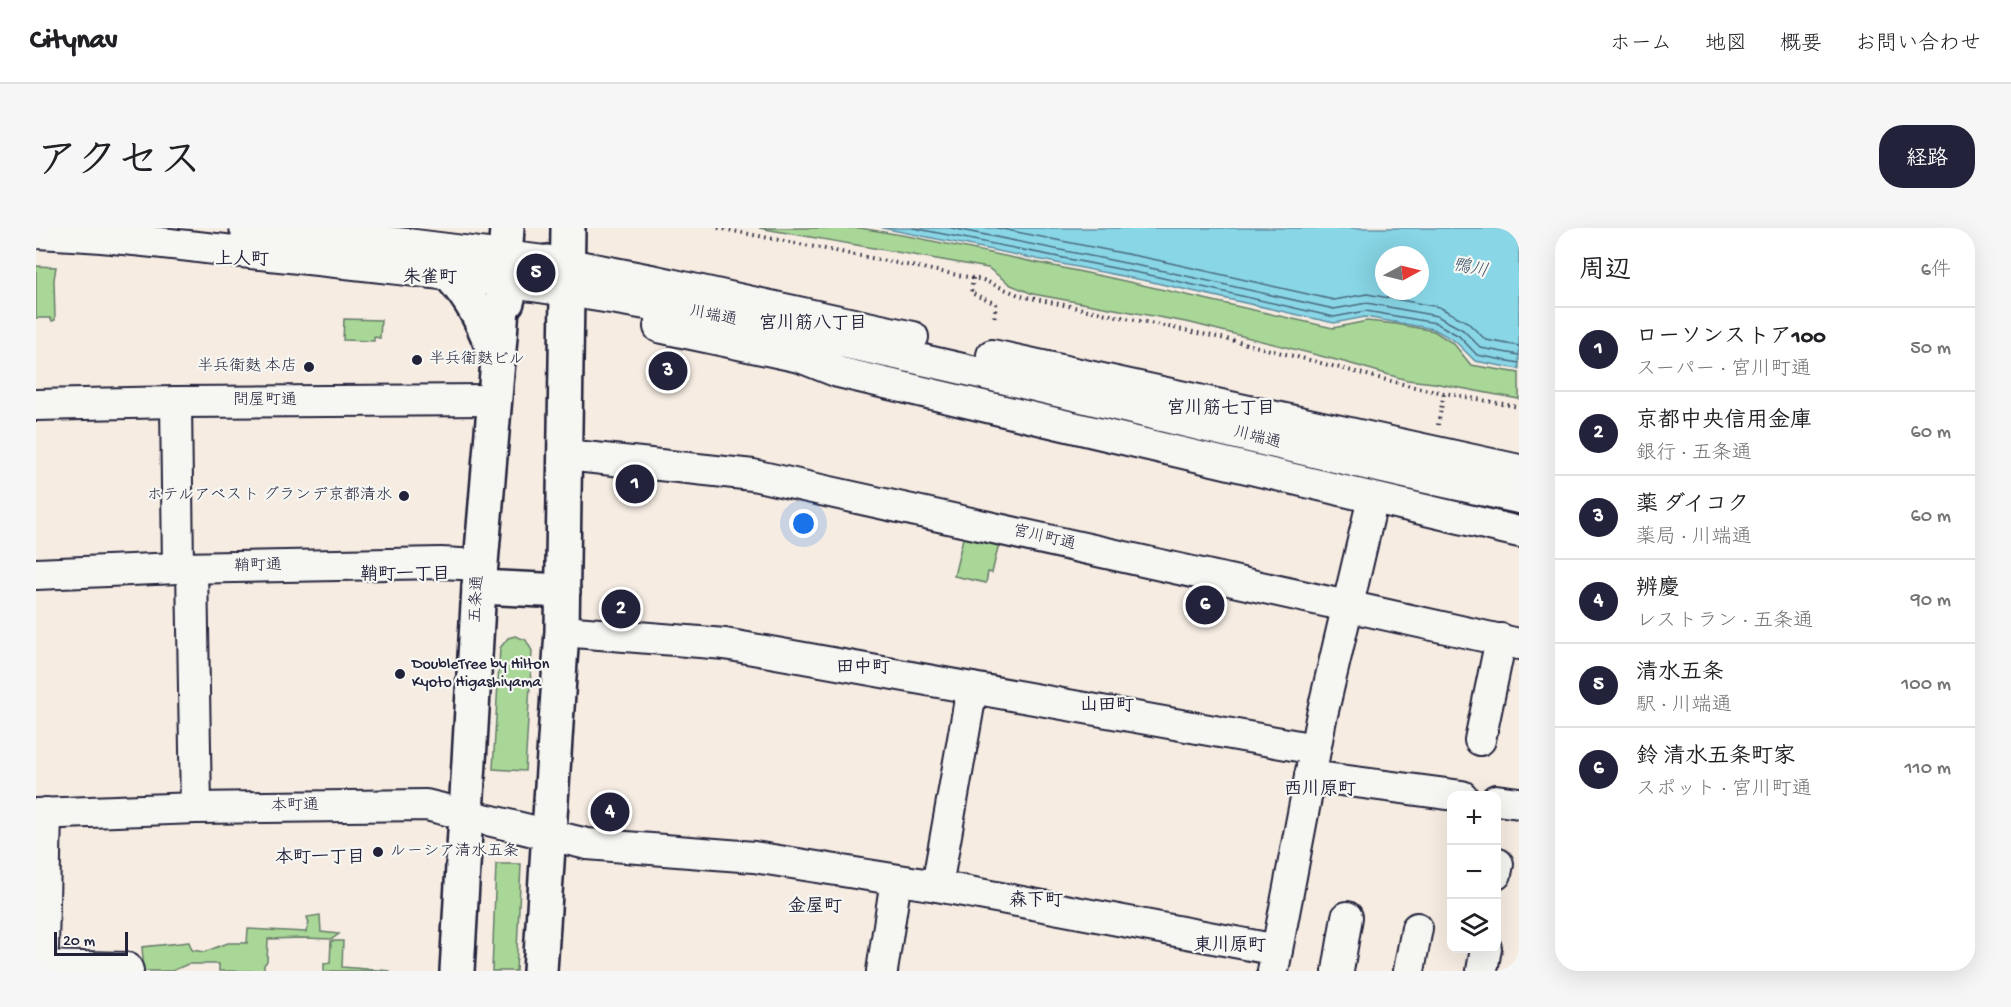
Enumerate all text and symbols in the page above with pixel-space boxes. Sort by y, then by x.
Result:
text: Citynav [30,25,118,58]
text: ホーム [1610,33,1672,58]
text: 地図 [1705,33,1747,58]
text: 概要 [1780,33,1822,58]
text: お問い合わせ [1855,33,1981,58]
button: 経路 [1879,125,1975,188]
text: アクセス [36,140,201,189]
north arrow [1375,246,1429,300]
district label: 上人町 [215,249,269,271]
pin: 5 [516,250,556,296]
water label: 鴨川 [1450,254,1490,283]
text: 周辺 [1579,257,1631,288]
text: 6件 [1921,260,1951,283]
district label: 朱雀町 [403,267,457,289]
street label: 川端通 [688,302,739,331]
district label: 宮川筋八丁目 [759,313,867,335]
text: ローソンストア100 [1636,325,1826,351]
text: 1 [1594,338,1603,361]
text: 50 m [1910,338,1951,361]
pin: 3 [648,348,688,394]
place label: 半兵衛麩ビル [429,350,525,370]
marker: 半兵衛麩ビル [410,353,424,367]
place label: 半兵衛麩 本店 [197,357,297,377]
text: スーパー · 宮川町通 [1636,359,1811,382]
marker: 半兵衛麩 本店 [302,360,316,374]
street label: 問屋町通 [233,391,297,411]
district label: 宮川筋七丁目 [1167,398,1275,420]
text: 京都中央信用金庫 [1636,409,1812,435]
text: 2 [1594,422,1603,445]
text: 60 m [1911,422,1951,445]
street label: 川端通 [1231,423,1283,454]
text: 銀行 · 五条通 [1636,443,1752,466]
pin: 1 [616,462,654,506]
place label: ホテルアベスト グランデ京都清水 [147,485,392,506]
marker: ホテルアベスト グランデ京都清水 [397,489,411,503]
text: 薬 ダイコク [1636,493,1749,519]
text: 3 [1593,506,1604,529]
text: 60 m [1911,506,1951,529]
your location [789,509,818,538]
street label: 宮川町通 [1011,522,1078,555]
text: 薬局 · 川端通 [1636,527,1752,550]
street label: 鞘町通 [234,556,282,577]
district label: 鞘町一丁目 [360,564,450,586]
street label: 五条通 [466,574,489,623]
text: 辨慶 [1636,577,1680,603]
pin: 6 [1186,582,1224,628]
pin: 2 [602,586,640,632]
text: 4 [1594,590,1603,613]
text: 90 m [1911,590,1951,613]
text: レストラン · 五条通 [1636,611,1813,634]
place label: DoubleTree by Hilton Kyoto Higashiyama [411,656,550,693]
district label: 田中町 [836,657,890,679]
text: 清水五条 [1636,661,1724,687]
marker: DoubleTree by Hilton Kyoto Higashiyama [393,667,407,681]
text: 5 [1593,674,1604,697]
text: 100 m [1901,674,1951,697]
district label: 山田町 [1080,695,1134,717]
text: 駅 · 川端通 [1636,695,1732,718]
text: 鈴 清水五条町家 [1636,745,1795,771]
text: 6 [1593,758,1604,781]
text: 110 m [1905,758,1951,781]
district label: 西川原町 [1284,779,1356,801]
text: スポット · 宮川町通 [1636,779,1812,802]
pin: 4 [590,790,630,834]
map controls [1447,791,1501,953]
button: + [1447,791,1501,845]
street label: 本町通 [271,796,319,817]
place label: ルーシア清水五条 [390,841,519,862]
marker: ルーシア清水五条 [371,845,385,859]
button: − [1447,845,1501,899]
district label: 本町一丁目 [275,847,365,869]
district label: 森下町 [1009,890,1063,912]
district label: 金屋町 [788,896,842,918]
button: layers [1447,899,1501,953]
scale bar [54,929,128,956]
text: 20 m [63,933,95,952]
district label: 東川原町 [1194,935,1266,957]

